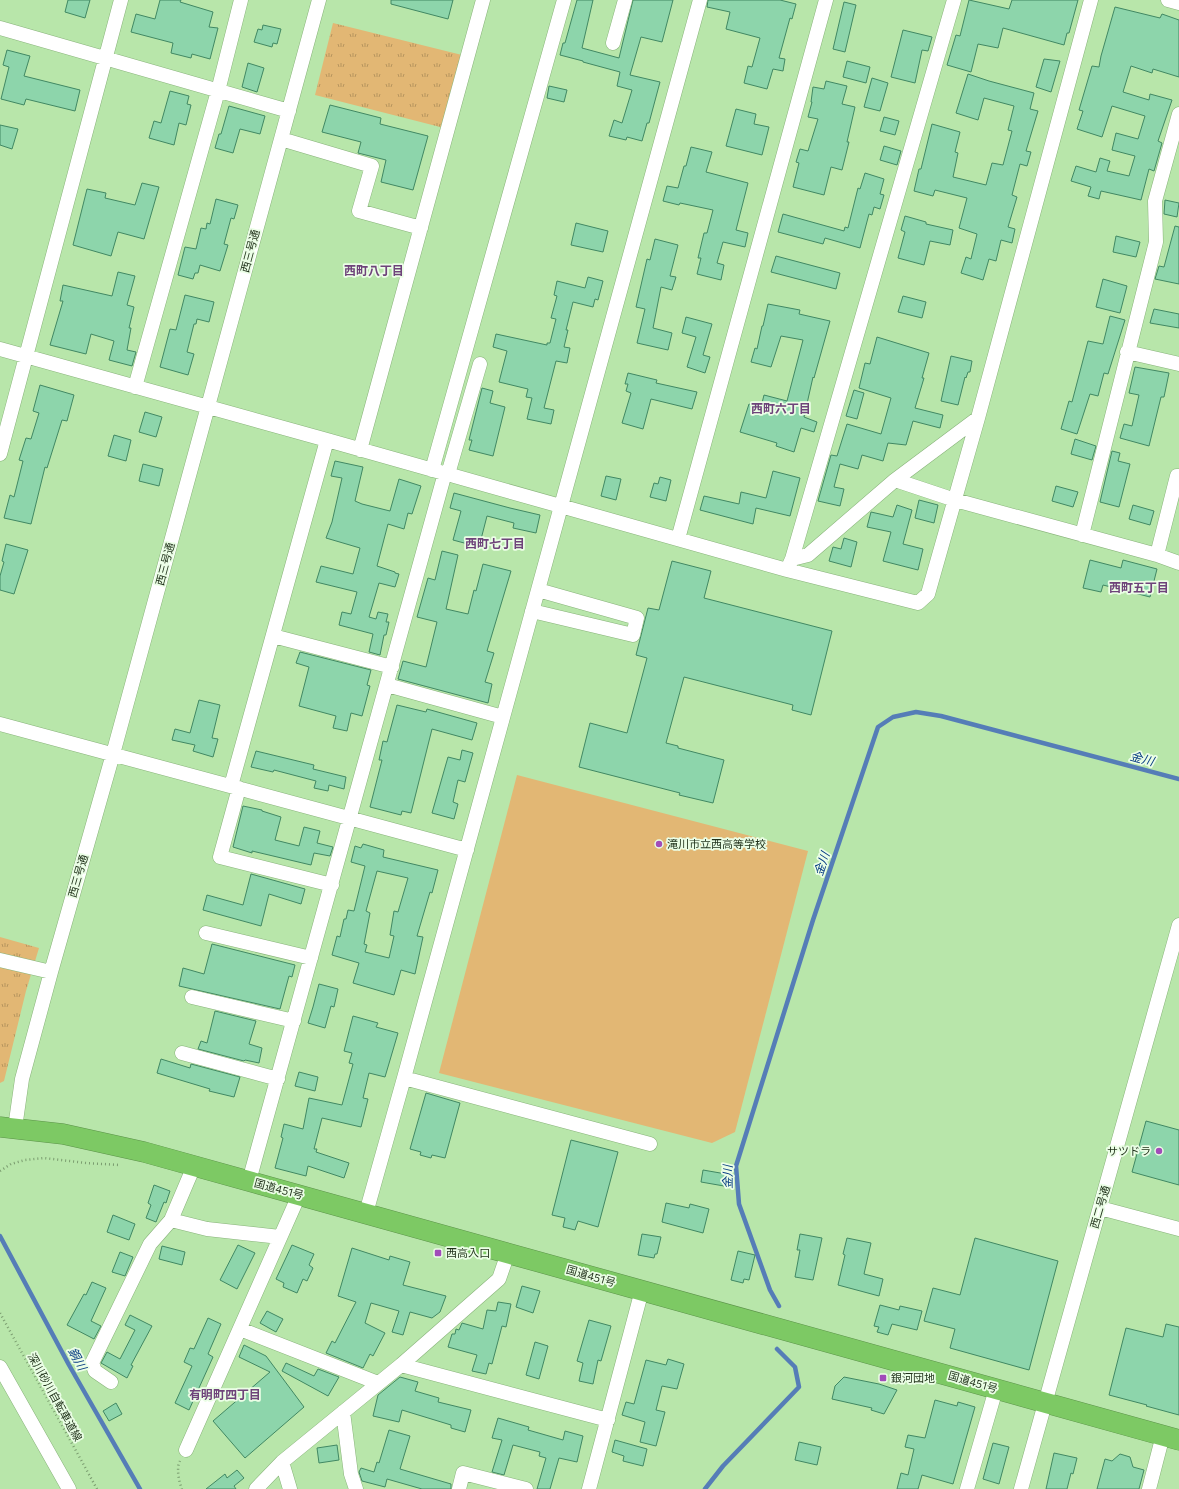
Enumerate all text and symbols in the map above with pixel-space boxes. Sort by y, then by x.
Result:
street label: 西三号通 [238,228,261,274]
district label: 西町八丁目 [344,263,404,277]
district label: 西町六丁目 [751,401,811,415]
district label: 西町七丁目 [465,536,525,550]
street label: 西三号通 [153,541,176,587]
district label: 西町五丁目 [1109,580,1169,594]
water label: 金川 [1129,748,1158,768]
place label: 滝川市立西高等学校 [667,837,766,850]
marker: 滝川市立西高等学校 [654,839,664,849]
water label: 金川 [811,848,832,877]
street label: 西三号通 [65,853,90,899]
place label: サツドラ [1107,1144,1151,1157]
marker: サツドラ [1154,1146,1164,1156]
water label: 金川 [720,1163,734,1189]
street label: 国道451号 [253,1176,305,1201]
street label: 西二号通 [1087,1184,1112,1230]
place label: 西高入口 [446,1246,490,1259]
marker: 西高入口 [433,1248,443,1258]
street label: 国道451号 [565,1262,617,1289]
water label: 銅川 [66,1345,91,1374]
street label: 深川砂川自転車道線 [26,1350,85,1443]
street label: 国道451号 [947,1368,999,1395]
place label: 銀河団地 [891,1371,935,1384]
marker: 銀河団地 [878,1373,888,1383]
district label: 有明町四丁目 [189,1387,261,1401]

